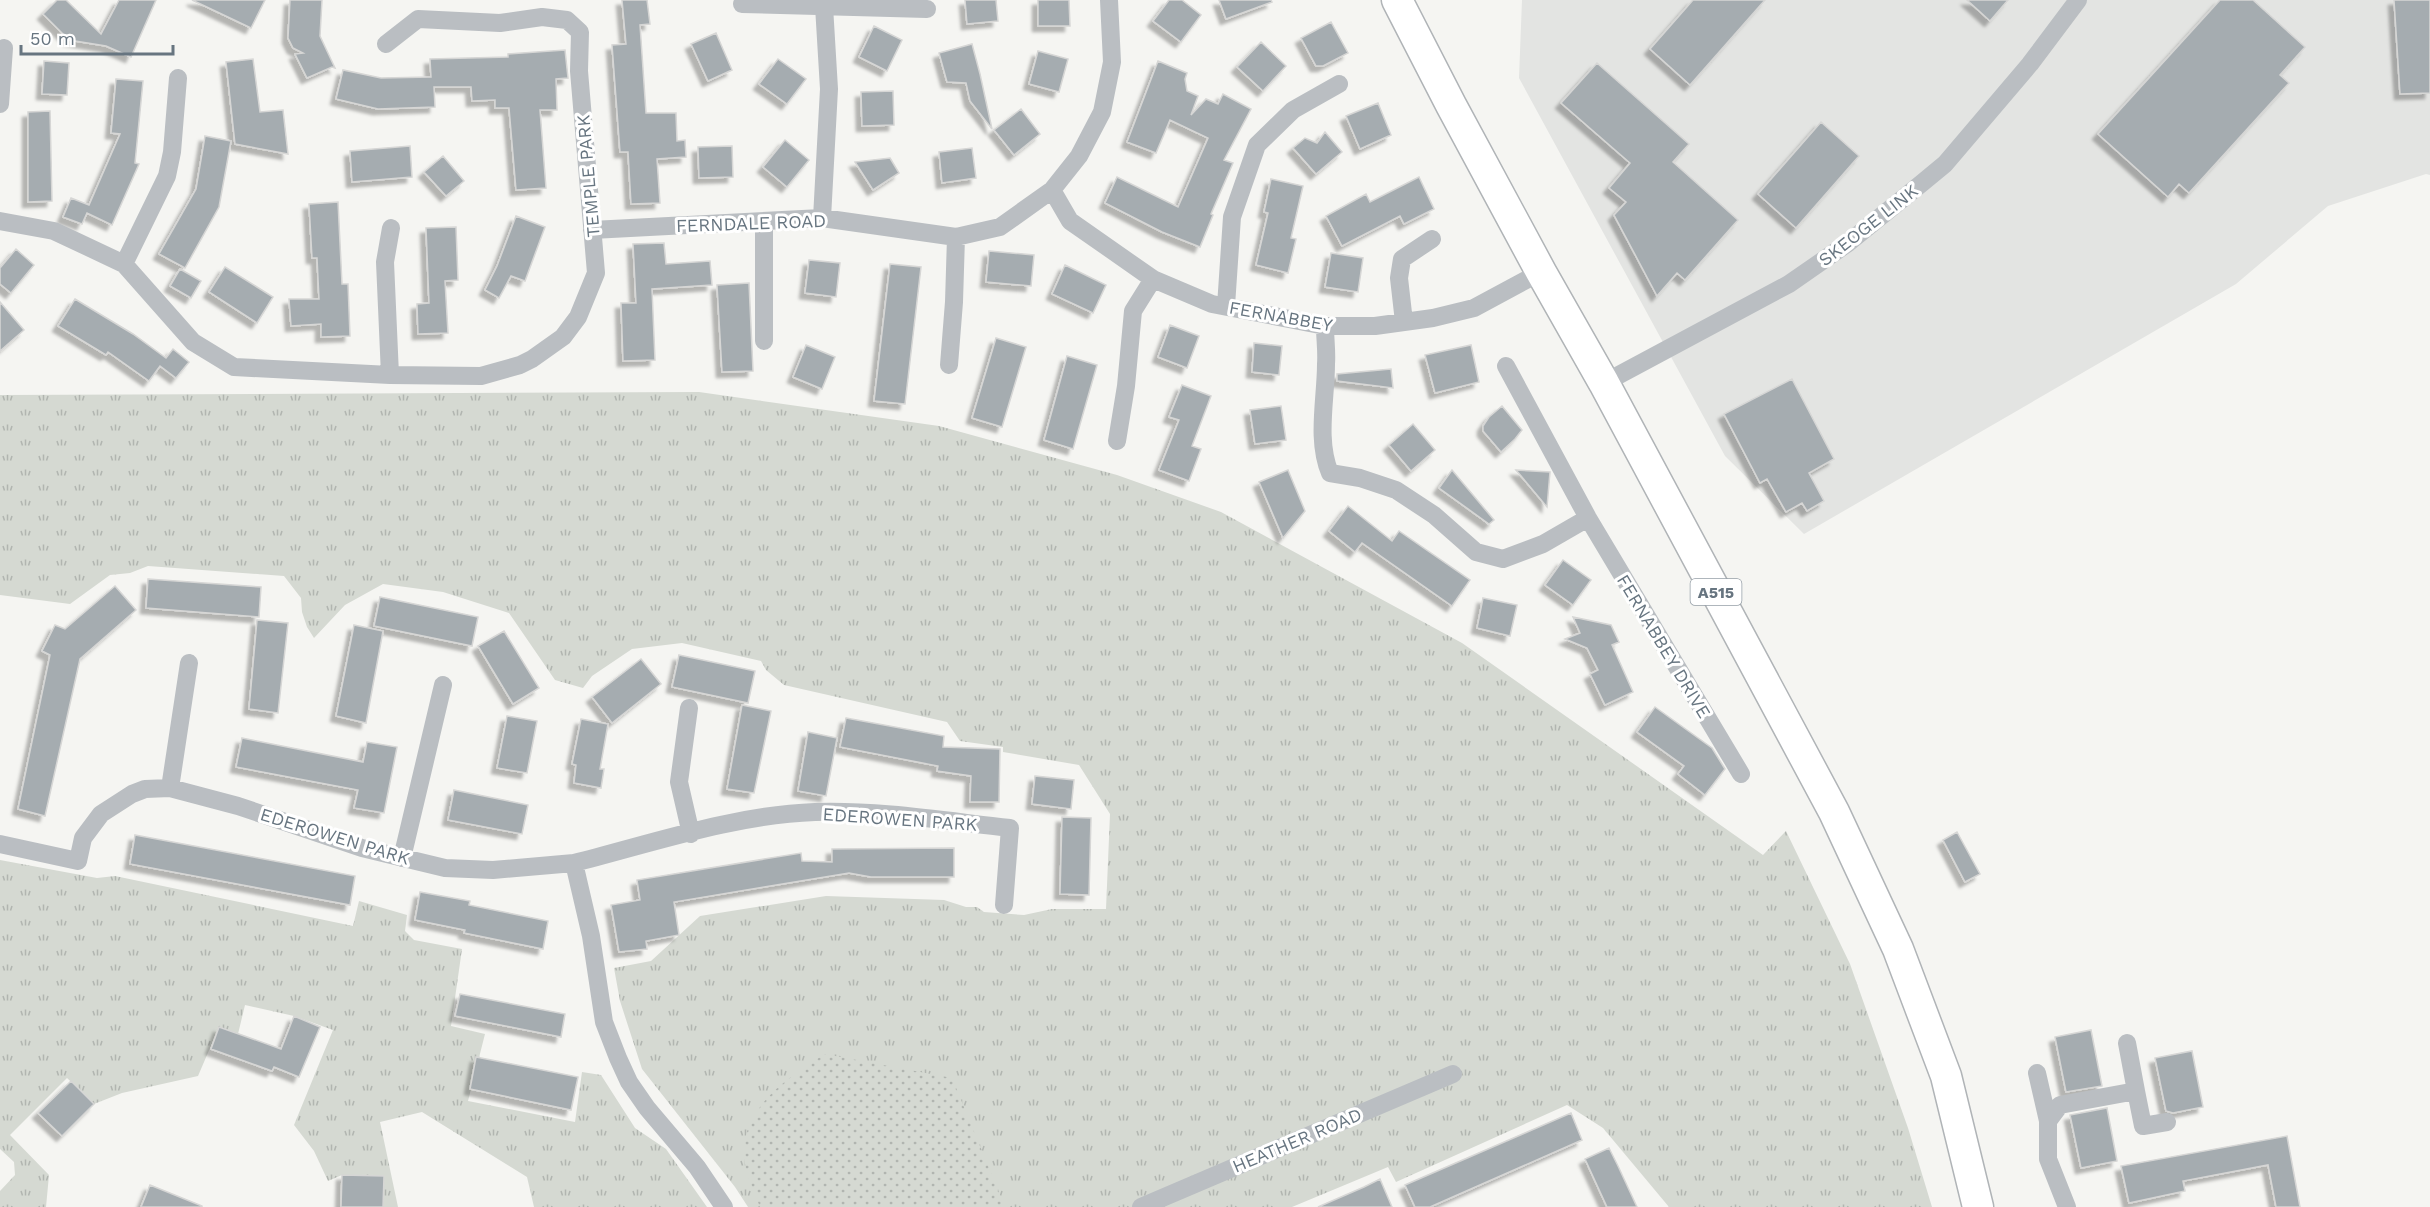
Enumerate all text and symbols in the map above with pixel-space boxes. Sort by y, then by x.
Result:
scale bar [21,18,172,56]
text: 50 m [30,28,75,49]
street label: TEMPLE PARK [572,114,604,238]
street label: SKEOGE LINK [1814,180,1922,270]
street label: FERNDALE ROAD [676,210,826,236]
street label: FERNABBEY [1228,297,1335,336]
street label: FERNABBEY DRIVE [1613,570,1715,722]
road number: A515 [1690,579,1742,605]
street label: EDEROWEN PARK [258,803,412,869]
street label: EDEROWEN PARK [822,803,978,835]
street label: HEATHER ROAD [1229,1103,1365,1177]

